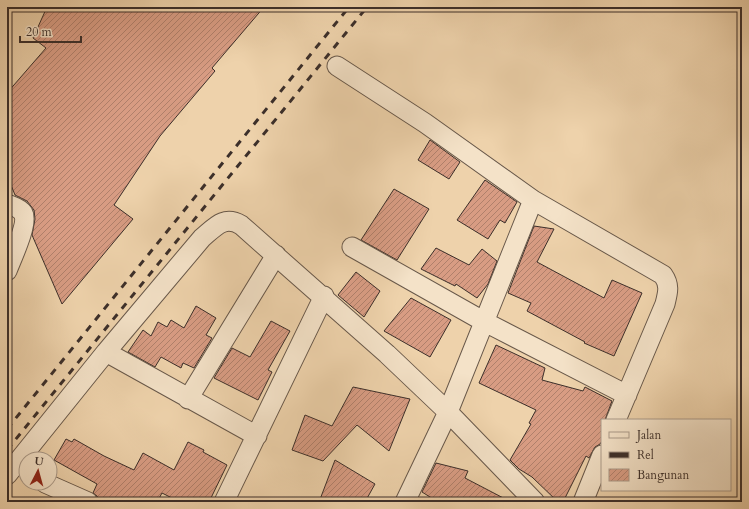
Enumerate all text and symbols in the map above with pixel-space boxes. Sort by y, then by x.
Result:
scale bar [20,18,81,44]
text: 20 m [26,24,53,40]
legend [601,419,731,491]
text: Jalan [635,427,661,443]
text: Rel [637,447,654,463]
north arrow [18,451,58,491]
text: U [34,454,44,469]
text: Bangunan [637,467,689,483]

